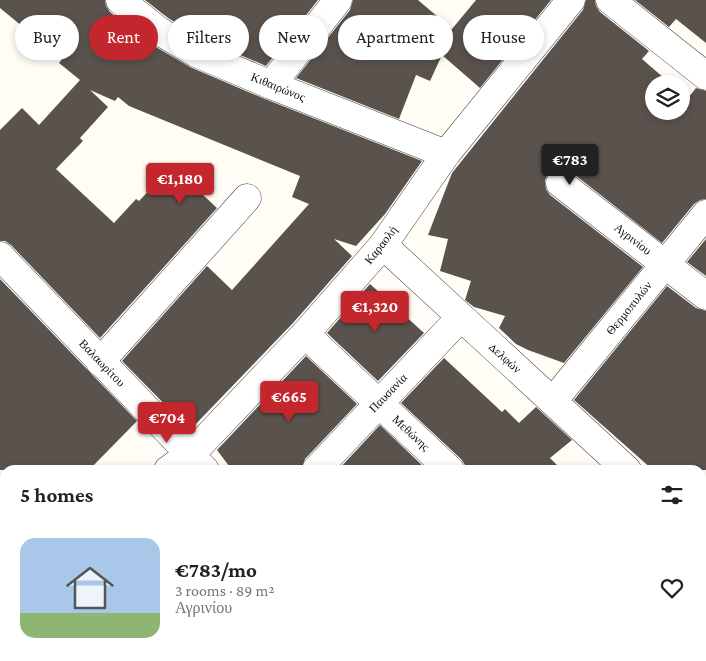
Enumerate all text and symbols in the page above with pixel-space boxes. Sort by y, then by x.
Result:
chip: Buy [15,15,79,60]
chip: Rent [89,15,158,60]
chip: Filters [168,15,249,60]
chip: New [259,15,328,60]
chip: Apartment [338,15,453,60]
chip: House [463,15,544,60]
street label: Κιθαιρώνος [249,70,307,104]
map controls [645,75,690,120]
button: layers [645,75,690,120]
pin: €783 [540,144,600,186]
text: €783 [552,151,588,168]
pin: €1,180 [139,162,221,205]
text: €1,180 [157,170,203,187]
street label: Αγρινίου [612,220,654,258]
street label: Καραολή [362,223,400,267]
street label: Θερμοπυλών [603,278,655,338]
pin: €1,320 [334,290,416,333]
text: €1,320 [352,298,398,315]
street label: Βαλαωρίτου [76,336,128,390]
street label: Δελφών [486,340,524,377]
street label: Παυσανία [366,370,410,415]
pin: €665 [259,380,319,423]
text: €665 [271,388,307,405]
pin: €704 [137,402,197,444]
text: €704 [149,409,185,426]
street label: Μεθώνης [389,412,433,454]
icon: filters [658,481,686,509]
text: 5 homes [20,483,93,507]
icon: home [60,558,120,618]
text: €783/mo [175,558,257,582]
icon: heart [658,574,686,602]
text: 3 rooms · 89 m² [175,582,274,599]
text: Αγρινίου [175,599,232,616]

